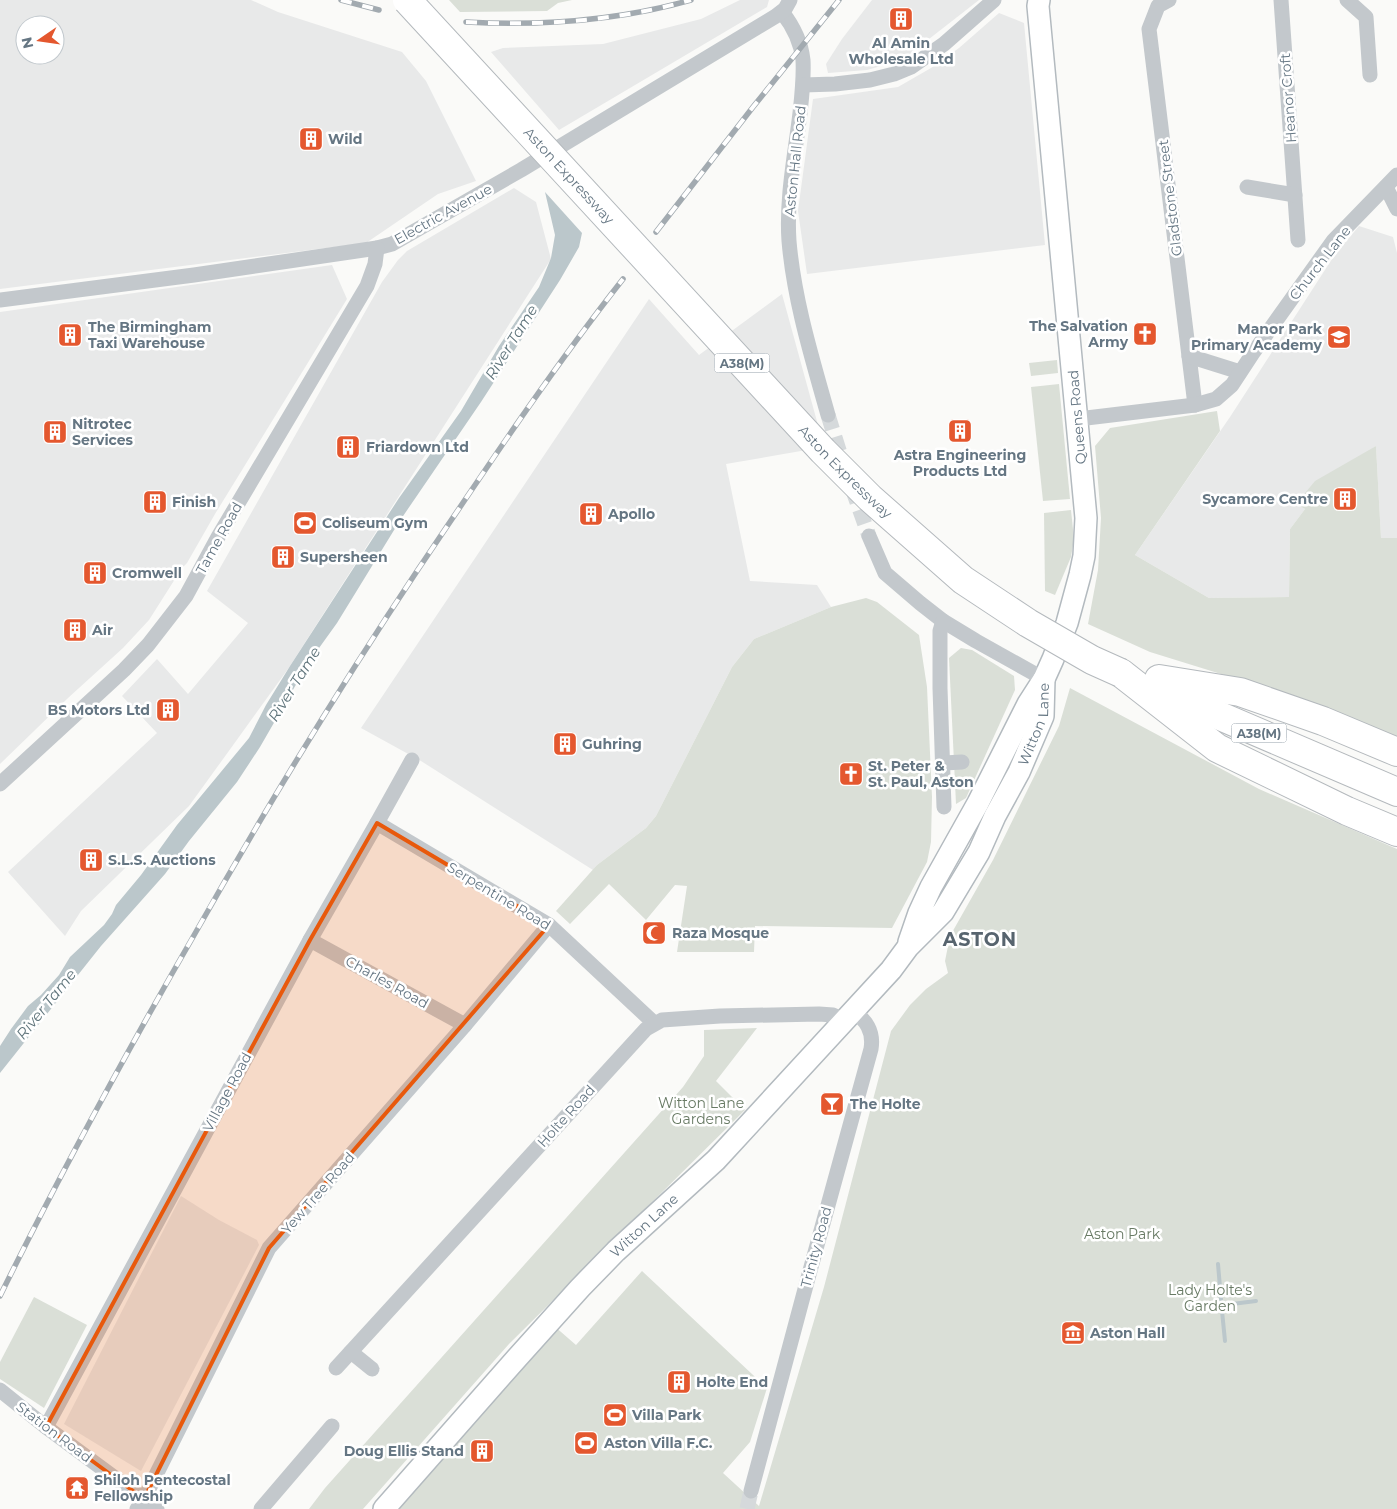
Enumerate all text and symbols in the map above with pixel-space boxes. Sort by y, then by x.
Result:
building icon: Al Amin Wholesale Ltd [888,6,914,32]
north arrow [15,15,65,65]
place label: Al Amin Wholesale Ltd [848,34,954,68]
text: N [17,35,37,50]
street label: Heanor Croft [1276,52,1300,144]
street label: Aston Hall Road [780,105,810,217]
street label: Aston Expressway [520,123,618,228]
building icon: Wild [298,126,324,152]
place label: Wild [328,130,362,148]
street label: Gladstone Street [1154,138,1186,257]
street label: Electric Avenue [391,180,495,248]
street label: Church Lane [1285,222,1355,304]
water label: River Tame [480,301,542,383]
place label: The Salvation Army [1029,317,1129,351]
place label: The Birmingham Taxi Warehouse [88,318,212,352]
place label: Manor Park Primary Academy [1191,320,1323,354]
church icon: The Salvation Army [1132,321,1158,347]
building icon: The Birmingham Taxi Warehouse [57,322,83,348]
school or university icon: Manor Park Primary Academy [1326,324,1352,350]
road number: A38(M) [714,353,770,372]
street label: Queens Road [1064,369,1090,465]
place label: Nitrotec Services [72,415,134,449]
building icon: Astra Engineering Products Ltd [947,418,973,444]
building icon: Nitrotec Services [42,419,68,445]
street label: Aston Expressway [795,421,896,523]
building icon: Friardown Ltd [335,434,361,460]
place label: Friardown Ltd [366,438,469,456]
place label: Astra Engineering Products Ltd [893,446,1026,480]
building icon: Sycamore Centre [1332,486,1358,512]
building icon: Finish [142,489,168,515]
place label: Sycamore Centre [1202,490,1328,508]
place label: Finish [172,493,216,511]
street label: Tame Road [192,499,246,577]
building icon: Apollo [578,501,604,527]
place label: Apollo [607,505,655,523]
sports icon: Coliseum Gym [292,510,318,536]
place label: Coliseum Gym [322,514,428,532]
building icon: Supersheen [270,544,296,570]
place label: Supersheen [300,548,388,566]
building icon: Cromwell [82,560,108,586]
place label: Cromwell [112,564,182,582]
building icon: Air [62,617,88,643]
place label: Air [91,621,113,639]
water label: River Tame [263,643,325,725]
street label: Witton Lane [1014,683,1053,768]
building icon: BS Motors Ltd [155,697,181,723]
place label: BS Motors Ltd [47,701,150,719]
road number: A38(M) [1232,724,1286,742]
building icon: Guhring [552,731,578,757]
place label: Guhring [582,735,642,753]
place label: St. Peter & St. Paul, Aston [868,757,974,791]
church icon: St. Peter & St. Paul, Aston [838,761,864,787]
building icon: S.L.S. Auctions [78,847,104,873]
place label: S.L.S. Auctions [108,851,216,869]
street label: Serpentine Road [444,858,554,934]
mosque icon: Raza Mosque [641,920,667,946]
place label: Raza Mosque [672,924,769,942]
district label: ASTON [942,928,1017,951]
street label: Charles Road [342,952,432,1012]
water label: River Tame [12,965,80,1043]
street label: Village Road [199,1049,255,1135]
street label: Holte Road [533,1081,599,1151]
bar icon: The Holte [819,1091,845,1117]
park label: Witton Lane Gardens [658,1094,744,1128]
place label: The Holte [850,1095,921,1113]
street label: Yew Tree Road [277,1148,359,1238]
street label: Witton Lane [606,1190,682,1261]
street label: Trinity Road [797,1204,835,1290]
park label: Aston Park [1084,1225,1161,1243]
park label: Lady Holte's Garden [1168,1281,1252,1315]
museum icon: Aston Hall [1060,1320,1086,1346]
place label: Aston Hall [1089,1324,1165,1342]
building icon: Holte End [666,1369,692,1395]
place label: Holte End [696,1373,768,1391]
street label: Station Road [13,1398,95,1466]
sports icon: Villa Park [602,1402,628,1428]
place label: Villa Park [631,1406,702,1424]
sports icon: Aston Villa F.C. [573,1430,599,1456]
place label: Aston Villa F.C. [603,1434,713,1452]
building icon: Doug Ellis Stand [469,1438,495,1464]
place label: Doug Ellis Stand [344,1442,464,1460]
place label: Shiloh Pentecostal Fellowship [94,1471,231,1505]
temple icon: Shiloh Pentecostal Fellowship [64,1475,90,1501]

